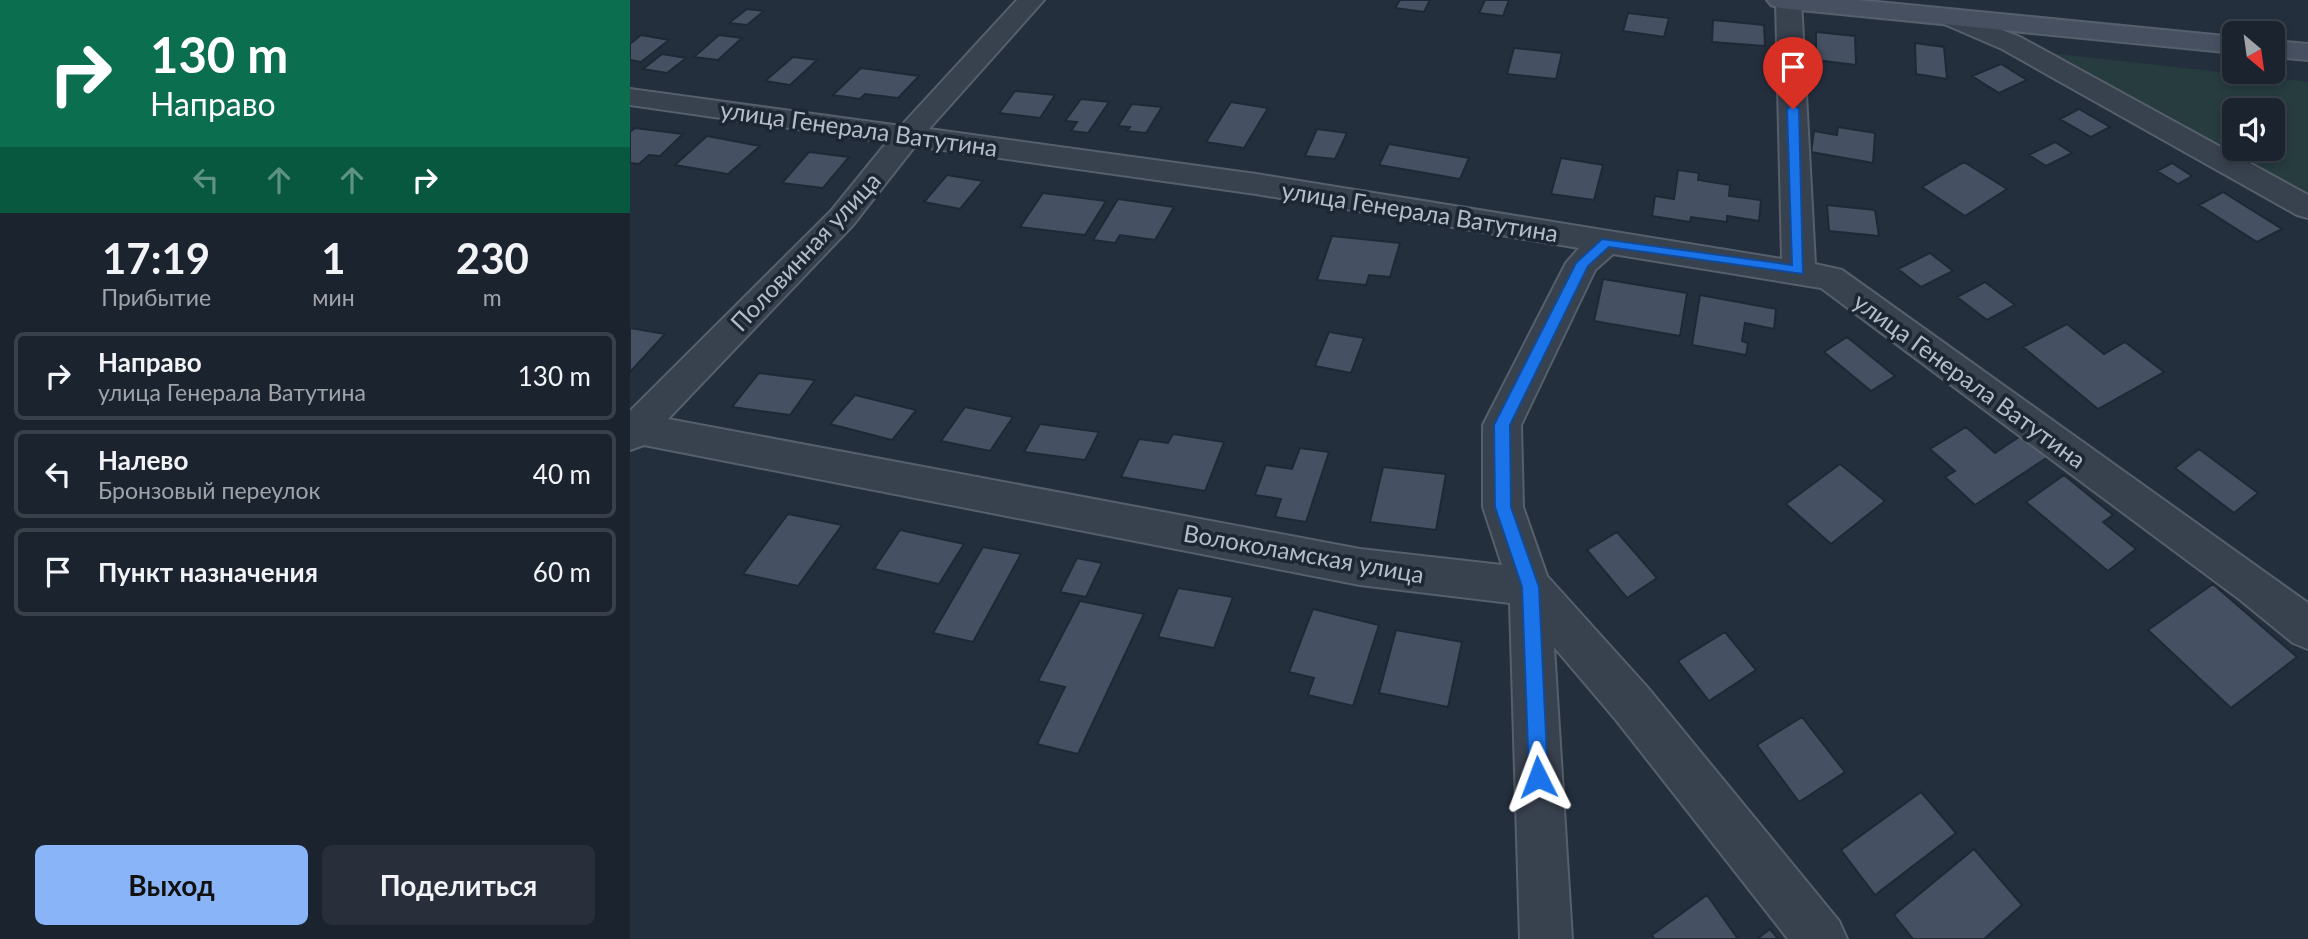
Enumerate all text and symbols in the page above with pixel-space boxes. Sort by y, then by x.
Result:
north arrow [2222,21,2286,84]
map controls [2222,21,2285,161]
text: 130 m [150,25,288,83]
icon: right [35,28,126,119]
pin [1763,37,1823,109]
icon: arrive [1774,48,1812,86]
text: Направо [150,84,276,123]
street label: улица Генерала Ватутина [719,94,999,162]
button: sound [2222,98,2285,161]
icon: left [187,161,225,199]
icon: ahead [260,161,298,199]
icon: ahead [333,161,371,199]
icon: right [406,161,444,199]
street label: Половинная улица [724,166,886,336]
street label: улица Генерала Ватутина [1280,175,1560,247]
text: 17:19 [102,233,210,283]
text: 1 [321,233,346,283]
text: 230 [456,233,529,283]
text: Прибытие [101,283,211,311]
text: мин [312,283,355,311]
text: m [483,283,502,311]
street label: улица Генерала Ватутина [1848,286,2092,474]
text: Направо [98,346,202,378]
icon: right [39,357,77,395]
text: 130 m [518,360,591,392]
text: улица Генерала Ватутина [98,378,366,406]
text: Налево [98,444,188,476]
icon: left [39,455,77,493]
text: 40 m [533,458,591,490]
text: Бронзовый переулок [98,476,320,504]
street label: Волоколамская улица [1181,518,1427,588]
icon: arrive [39,553,77,591]
text: Пункт назначения [98,556,318,588]
text: 60 m [533,556,591,588]
position arrow [1501,740,1575,814]
button: Выход [35,845,308,925]
button: Поделиться [322,845,595,925]

